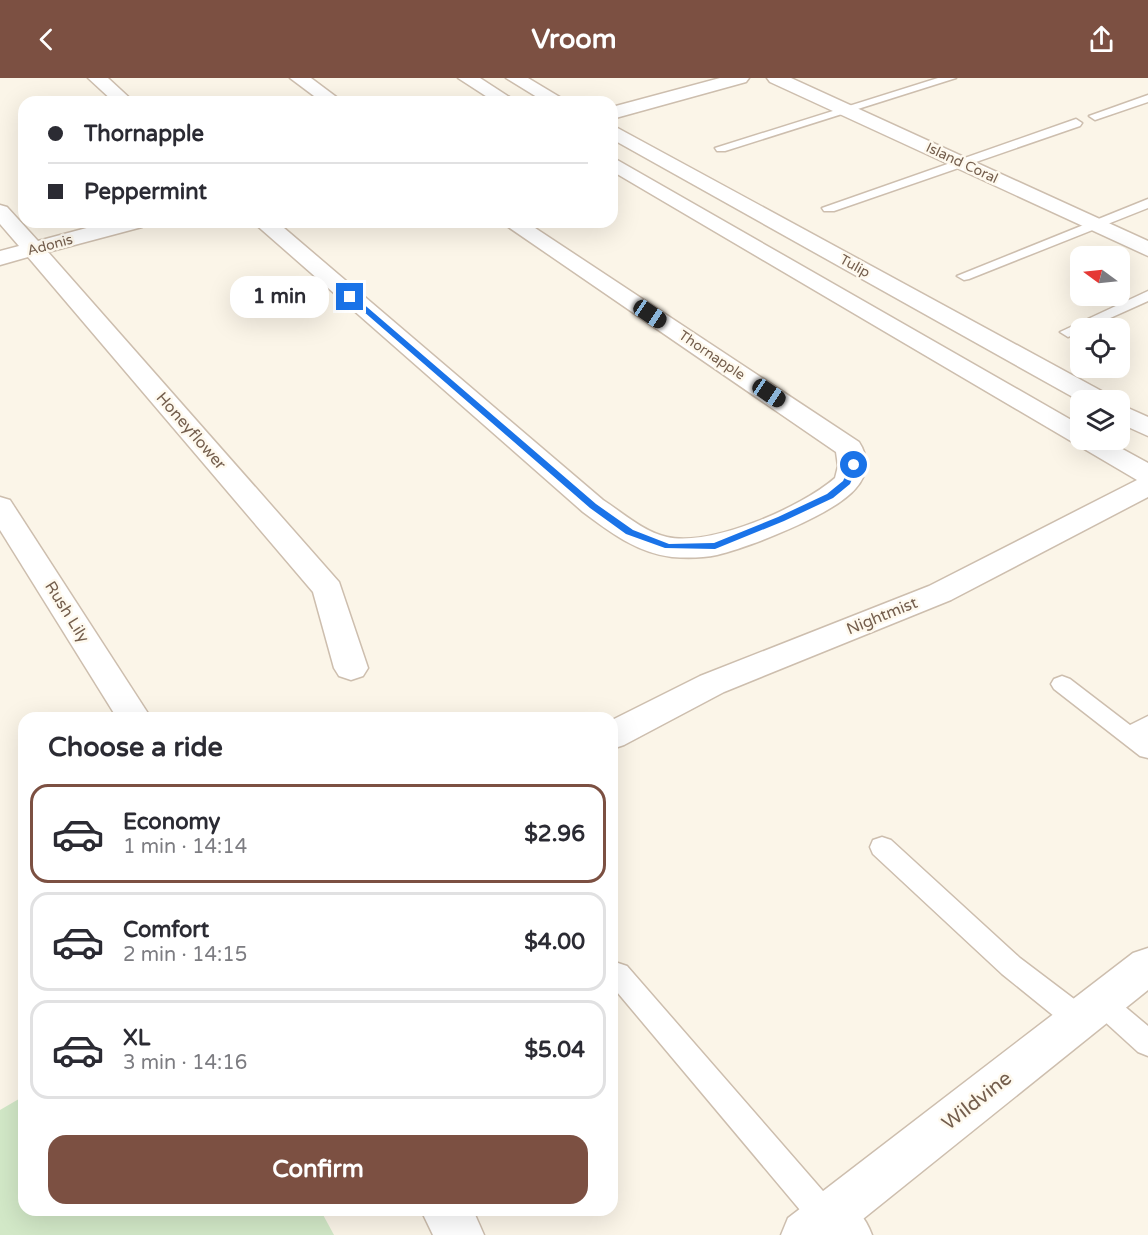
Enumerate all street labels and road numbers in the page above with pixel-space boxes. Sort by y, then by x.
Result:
street label: Island Coral [923,139,1001,187]
street label: Adonis [25,231,75,259]
street label: Tulip [837,251,873,281]
street label: Thornapple [676,327,748,383]
street label: Honeyflower [152,388,231,475]
street label: Rush Lily [40,578,94,647]
street label: Nightmist [844,593,920,639]
street label: Wildvine [937,1066,1017,1136]

